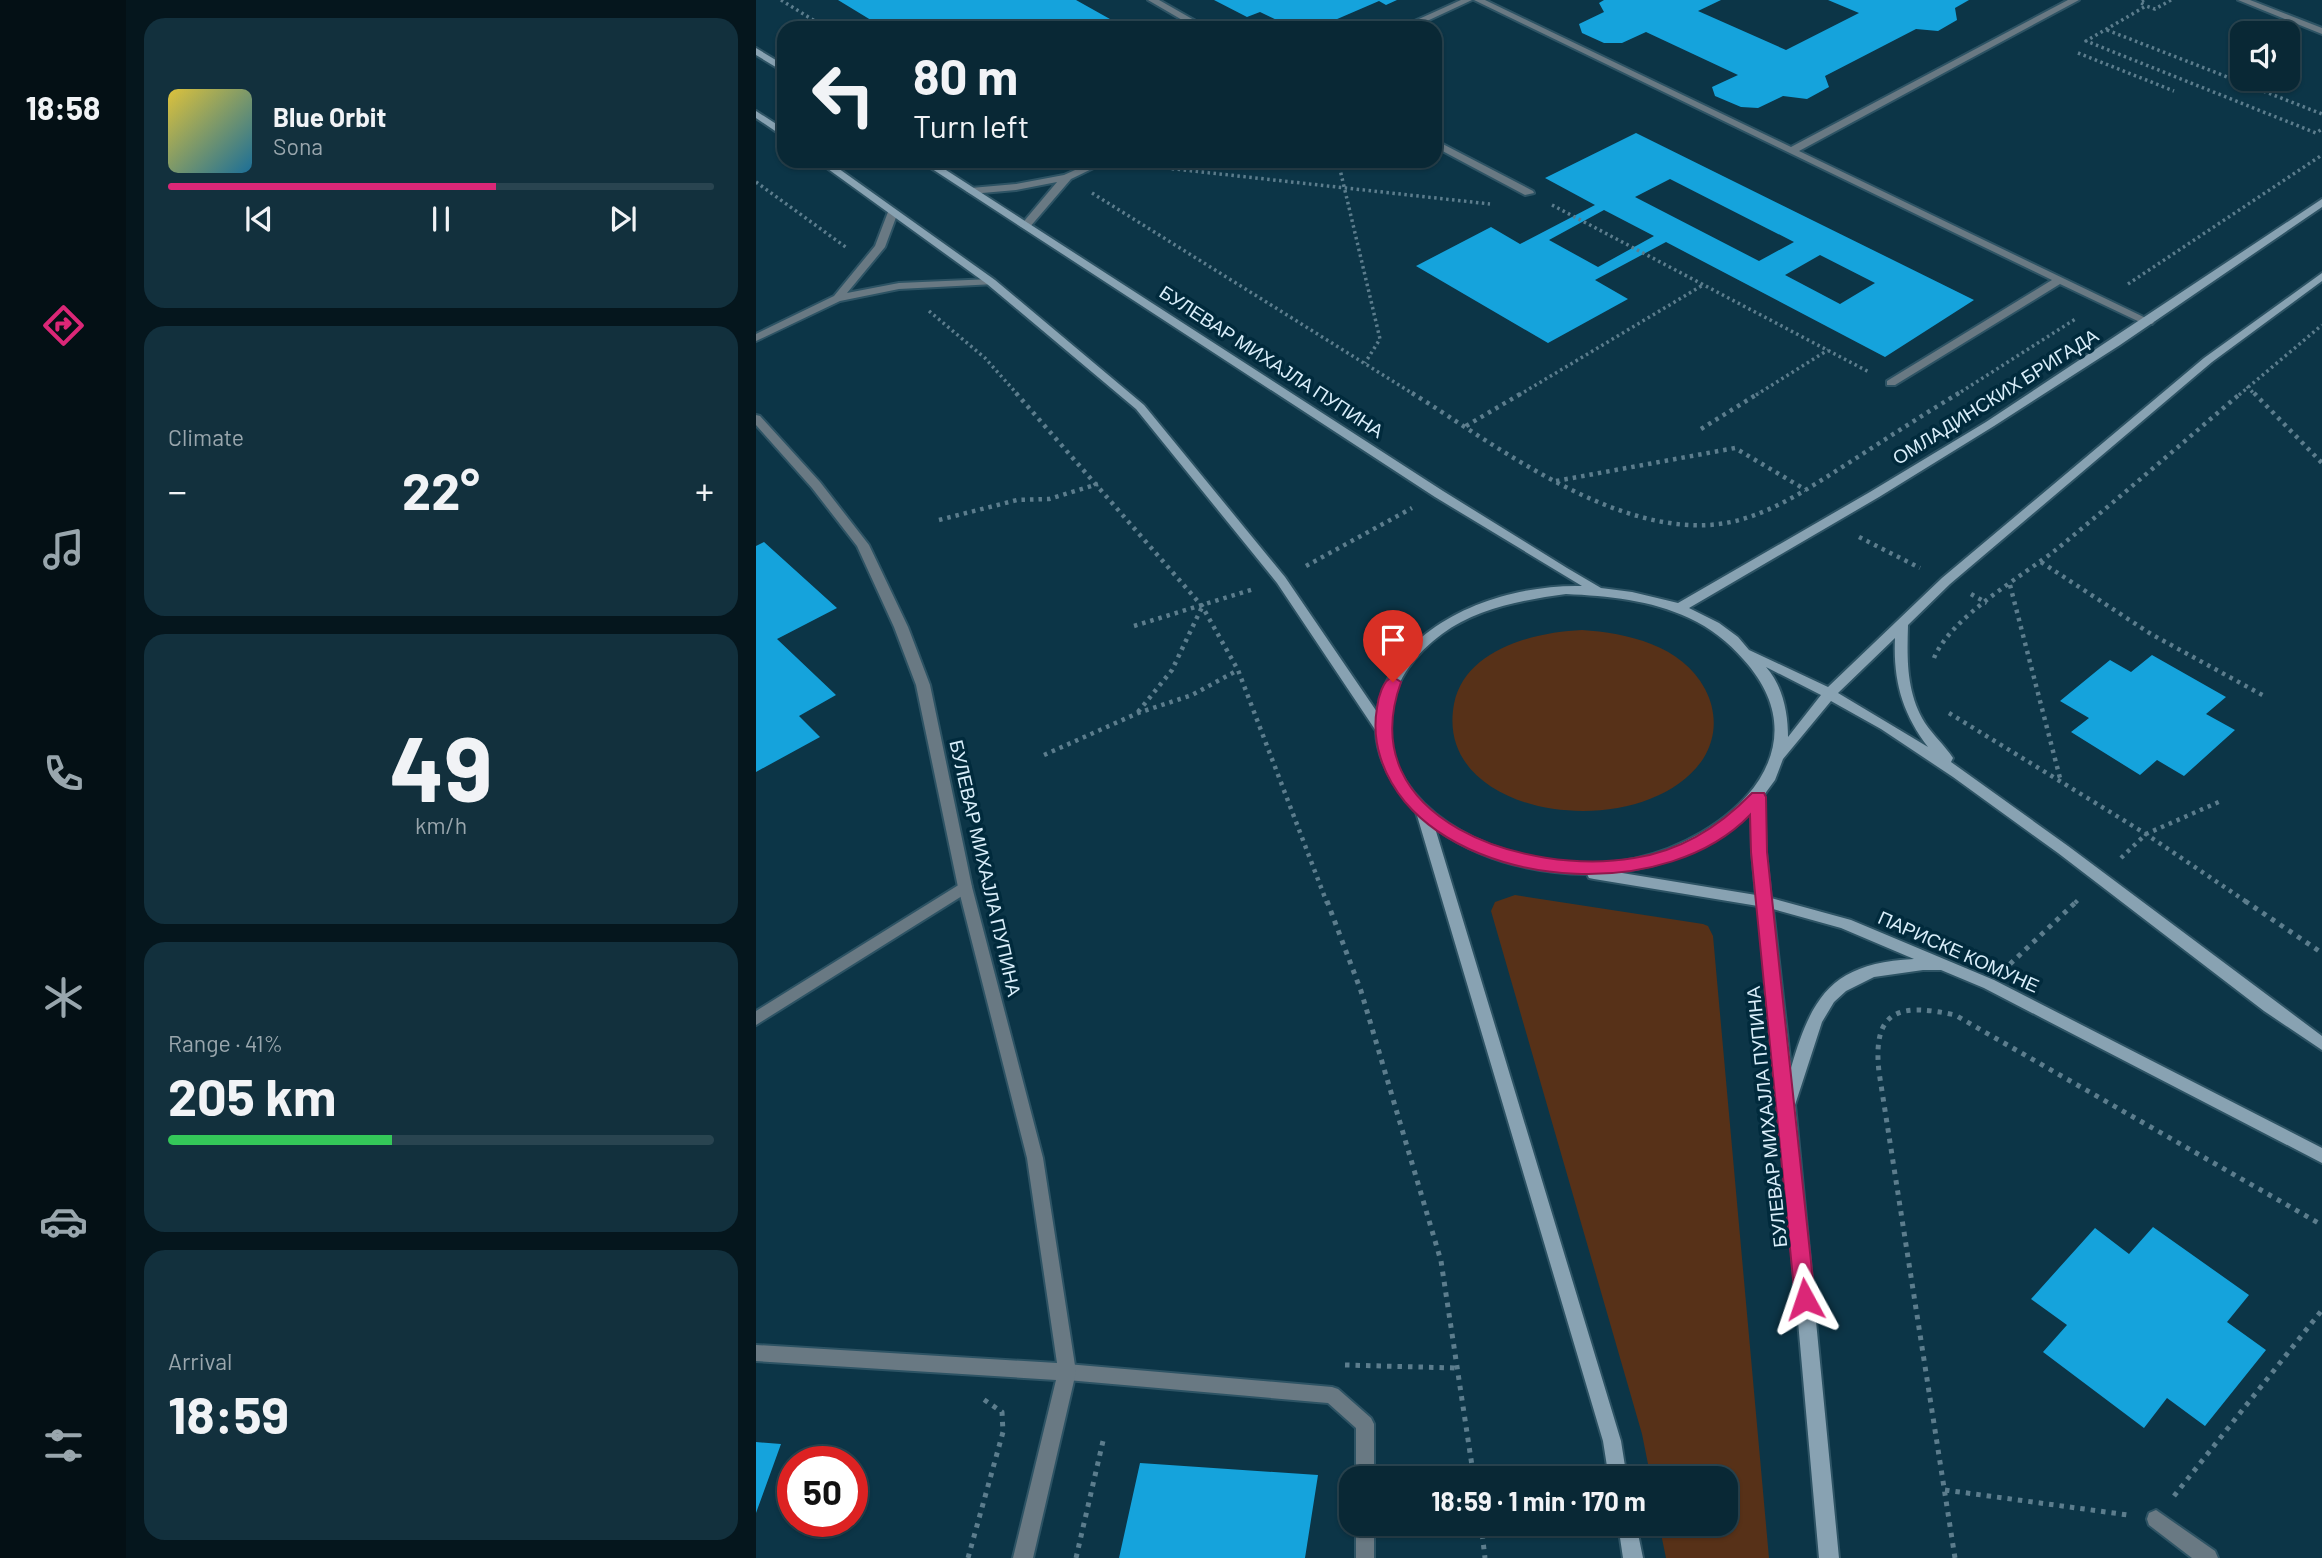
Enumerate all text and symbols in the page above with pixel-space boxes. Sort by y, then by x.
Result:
map controls [2230,21,2300,91]
button: sound [2230,21,2300,91]
text: 80 m [913,46,1018,105]
icon: left [798,49,889,140]
text: 18:58 [26,88,100,126]
text: Blue Orbit [273,101,386,132]
text: Turn left [913,106,1030,144]
text: Sona [273,132,323,160]
icon: previous [240,200,278,238]
icon: pause [422,200,460,238]
icon: next [604,200,642,238]
street label: БУЛЕВАР МИХАЈЛА ПУПИНА [1156,280,1389,442]
icon: directions [39,301,88,350]
street label: ОМЛАДИНСКИХ БРИГАДА [1888,323,2102,469]
text: Climate [168,423,244,451]
text: 22° [402,458,480,520]
text: − [168,467,187,513]
text: + [695,467,714,513]
icon: music [39,525,88,574]
pin [1363,610,1423,682]
icon: arrive [1374,621,1412,659]
text: 49 [389,711,493,820]
street label: БУЛЕВАР МИХАЈЛА ПУПИНА [945,738,1027,999]
icon: phone [39,749,88,798]
text: km/h [415,811,467,839]
street label: ПАРИСКЕ КОМУНЕ [1875,905,2043,997]
icon: climate [39,973,88,1022]
street label: БУЛЕВАР МИХАЈЛА ПУПИНА [1741,985,1791,1249]
text: Range · 41% [168,1029,283,1057]
text: 205 km [168,1064,336,1126]
icon: car [39,1197,88,1246]
position arrow [1768,1262,1842,1336]
text: Arrival [168,1347,232,1375]
text: 18:59 [168,1382,289,1444]
icon: filters [39,1421,88,1470]
speed limit sign: 50 [777,1446,868,1537]
text: 18:59 · 1 min · 170 m [1431,1485,1646,1516]

